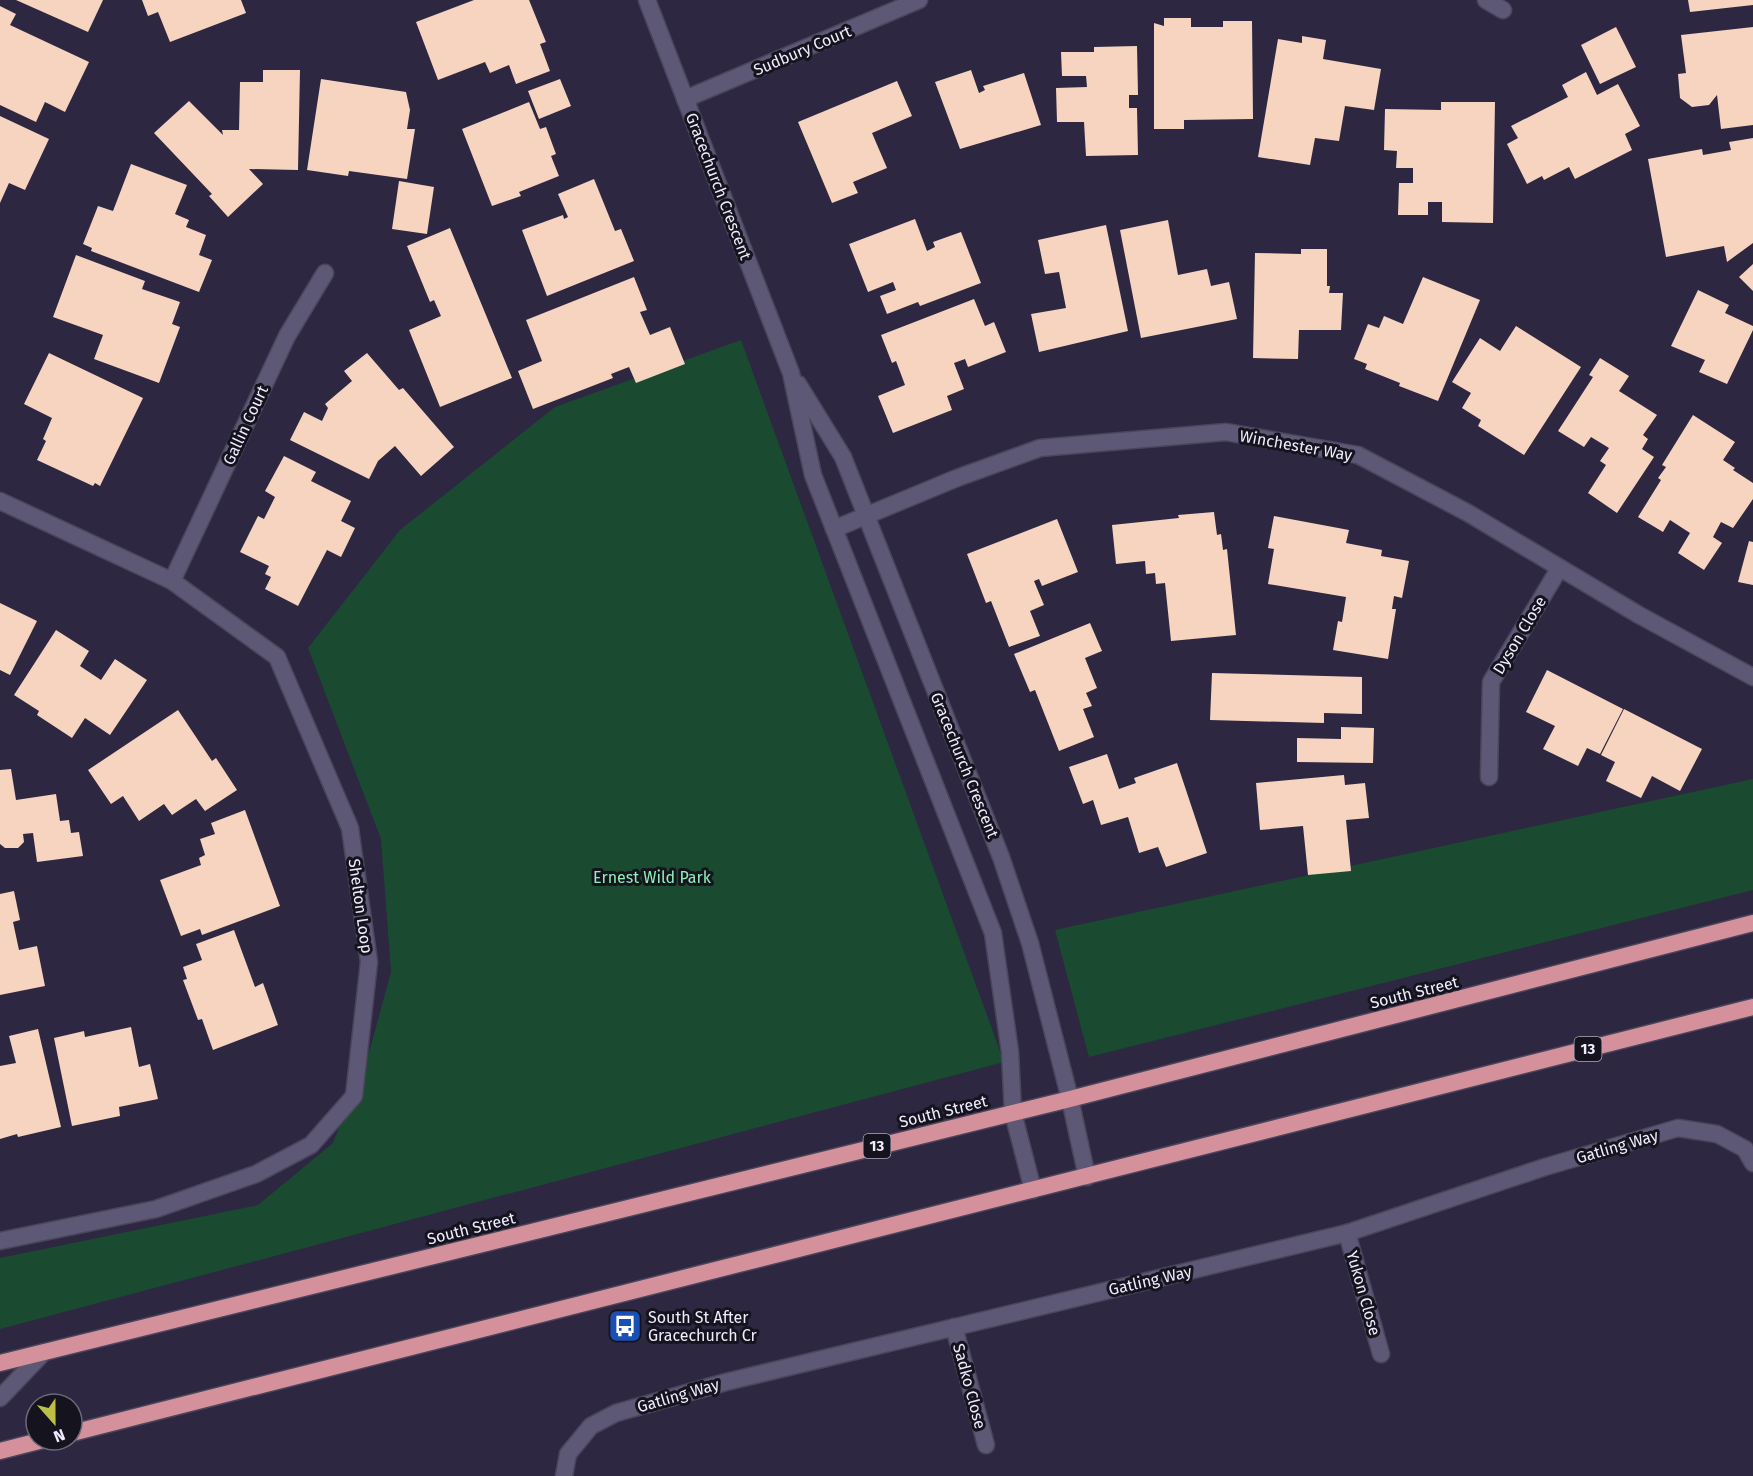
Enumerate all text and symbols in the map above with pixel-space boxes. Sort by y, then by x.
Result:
street label: Sudbury Court [751,21,854,80]
street label: Gracechurch Crescent [682,110,755,262]
street label: Gallin Court [219,382,272,468]
street label: Winchester Way [1238,426,1354,465]
street label: Dyson Close [1489,593,1550,678]
street label: Gracechurch Crescent [927,690,1003,841]
street label: Shelton Loop [344,857,377,955]
park label: Ernest Wild Park [593,868,712,887]
street label: South Street [1368,972,1460,1013]
road number: 13 [1574,1037,1602,1061]
street label: South Street [897,1091,989,1132]
street label: Gatling Way [1574,1126,1661,1167]
road number: 13 [864,1134,890,1158]
street label: South Street [425,1208,517,1249]
street label: Yukon Close [1342,1249,1385,1338]
street label: Gatling Way [1107,1262,1194,1299]
bus stop icon: South St After Gracechurch Cr [607,1308,643,1344]
place label: South St After Gracechurch Cr [648,1308,757,1345]
street label: Sadko Close [949,1341,990,1431]
street label: Gatling Way [635,1375,722,1416]
north arrow [24,1392,84,1452]
text: N [51,1425,68,1446]

